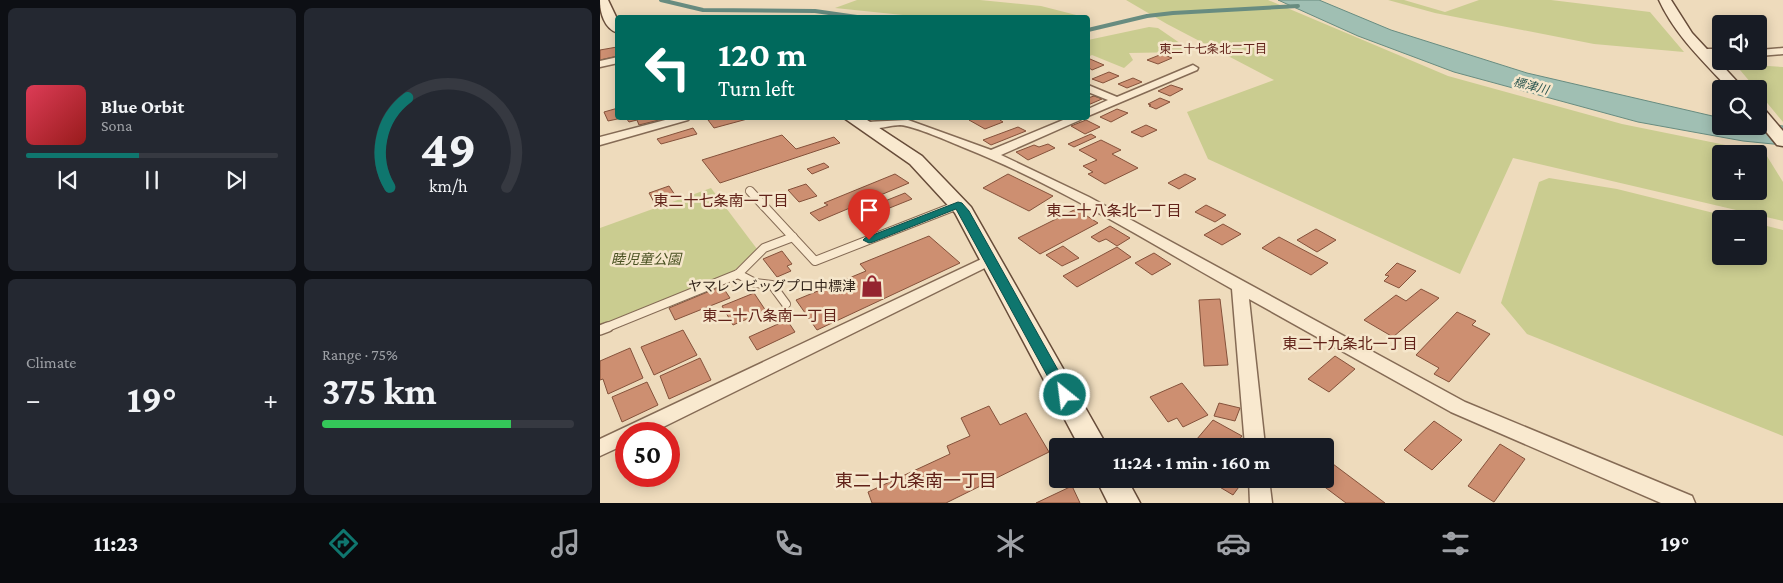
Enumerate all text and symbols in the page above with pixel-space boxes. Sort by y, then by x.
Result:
map controls [1712,15,1767,265]
button: sound [1712,15,1767,70]
icon: left [635,35,700,100]
text: 120 m [718,35,807,74]
district label: 東二十七条北二丁目 [1159,42,1267,56]
water label: 標津川 [1512,75,1552,98]
text: Turn left [718,76,795,101]
button: search [1712,80,1767,135]
text: Blue Orbit [101,96,184,117]
text: Sona [101,117,132,134]
text: 49 [420,119,476,177]
button: + [1712,145,1767,200]
icon: previous [54,166,82,194]
icon: pause [138,166,166,194]
icon: next [222,166,250,194]
text: km/h [429,176,468,196]
pin [848,189,890,240]
district label: 東二十七条南一丁目 [653,193,789,209]
icon: arrive [855,196,883,224]
district label: 東二十八条北一丁目 [1046,202,1182,219]
button: − [1712,210,1767,265]
park label: 睦児童公園 [611,251,683,267]
shop icon: ヤマレンビッグプロ中標津 [859,273,885,299]
place label: ヤマレンビッグプロ中標津 [688,278,856,294]
district label: 東二十八条南一丁目 [702,308,838,324]
district label: 東二十九条北一丁目 [1282,335,1418,352]
text: Range · 75% [322,346,398,363]
text: Climate [26,354,76,371]
position arrow [1038,368,1090,420]
text: 375 km [322,370,437,412]
text: 19° [127,378,177,420]
text: − [26,384,41,415]
text: + [263,384,278,415]
speed limit sign: 50 [615,422,680,487]
text: 11:24 · 1 min · 160 m [1113,452,1270,473]
district label: 東二十九条南一丁目 [835,471,997,491]
icon: directions [326,526,361,561]
icon: music [548,526,583,561]
icon: phone [771,526,806,561]
icon: climate [993,526,1028,561]
icon: car [1216,526,1251,561]
icon: filters [1438,526,1473,561]
text: 11:23 [94,531,138,556]
text: 19° [1660,531,1689,556]

